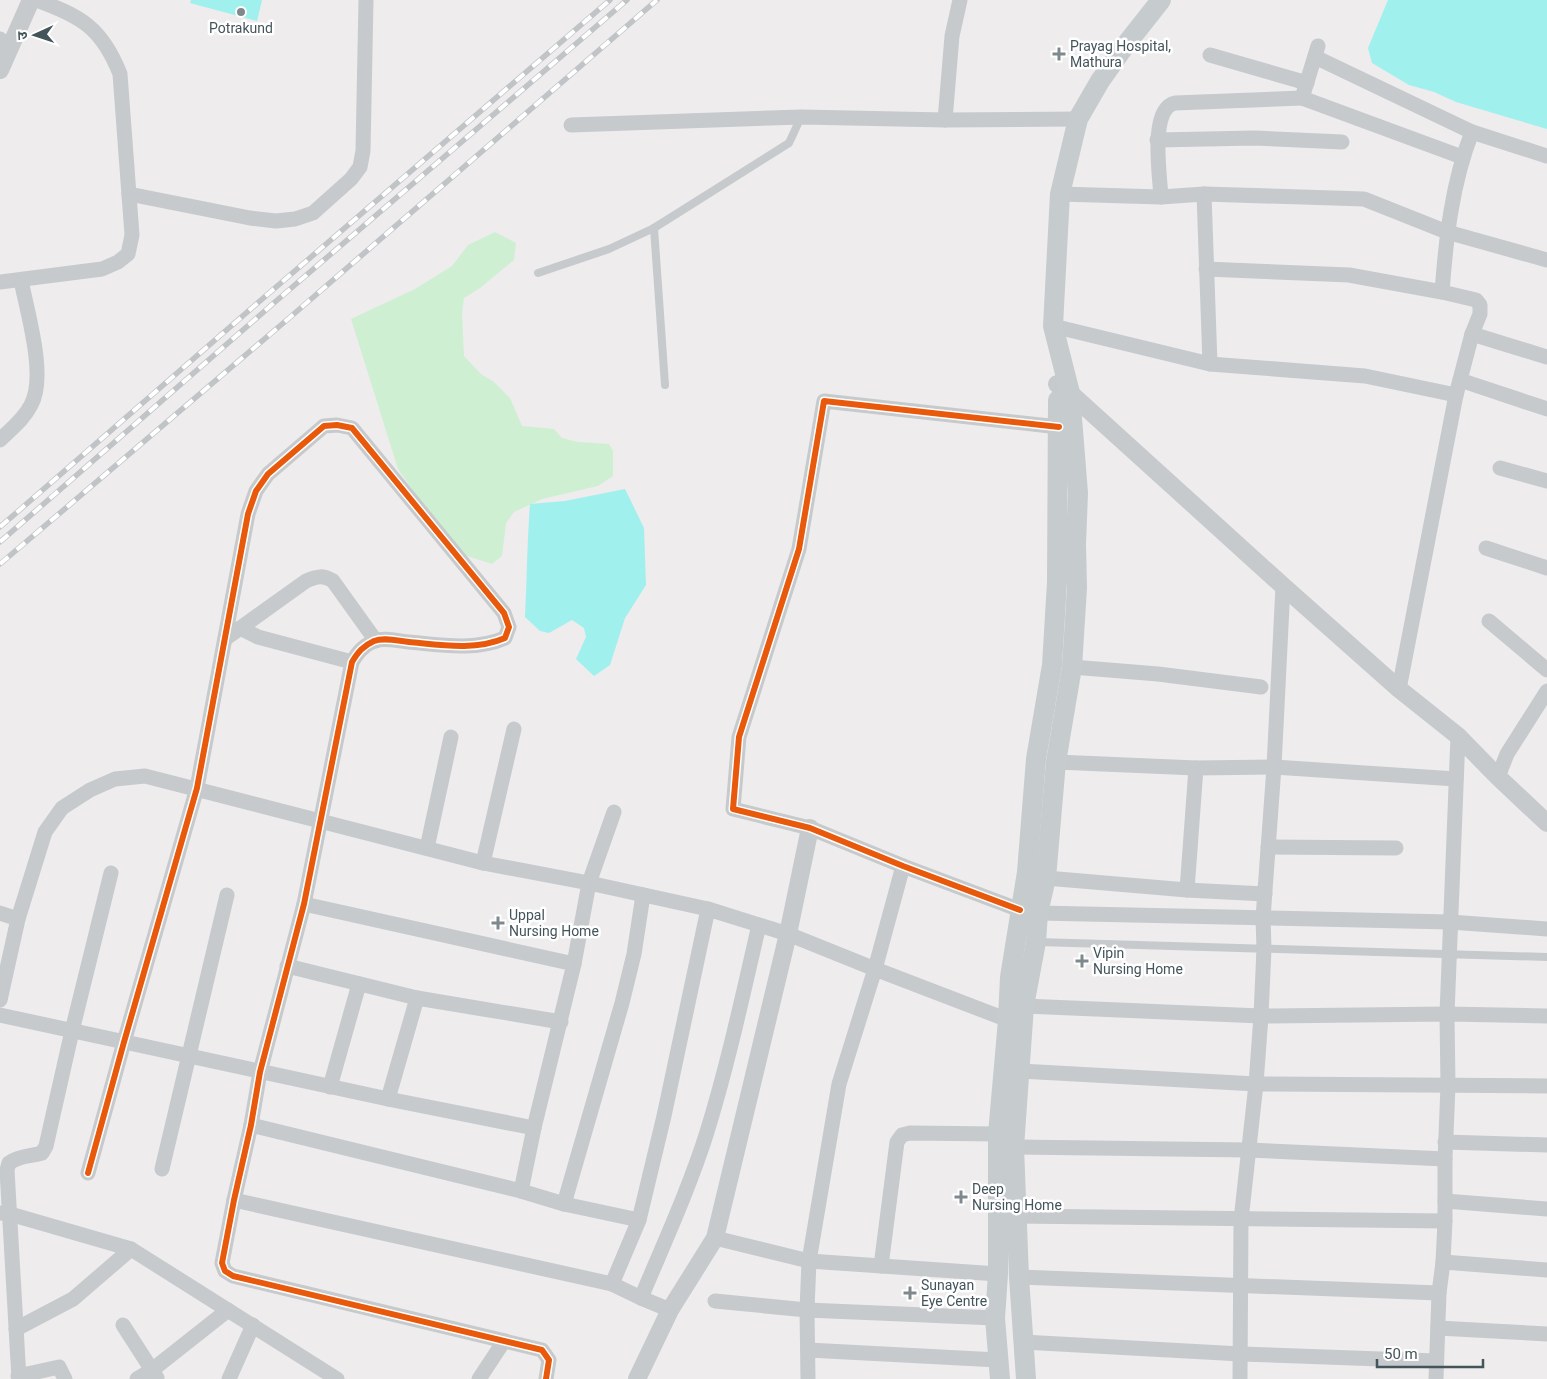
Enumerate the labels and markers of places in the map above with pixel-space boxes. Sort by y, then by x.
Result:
marker: Potrakund [235,6,247,18]
place label: Potrakund [209,20,273,36]
place label: Prayag Hospital, Mathura [1070,38,1171,70]
marker: Prayag Hospital, Mathura [1052,47,1066,61]
place label: Uppal Nursing Home [509,907,599,939]
marker: Uppal Nursing Home [491,916,505,930]
place label: Vipin Nursing Home [1093,945,1183,977]
marker: Vipin Nursing Home [1075,954,1089,968]
place label: Deep Nursing Home [972,1181,1062,1213]
marker: Deep Nursing Home [954,1190,968,1204]
place label: Sunayan Eye Centre [921,1277,987,1309]
marker: Sunayan Eye Centre [903,1286,917,1300]

